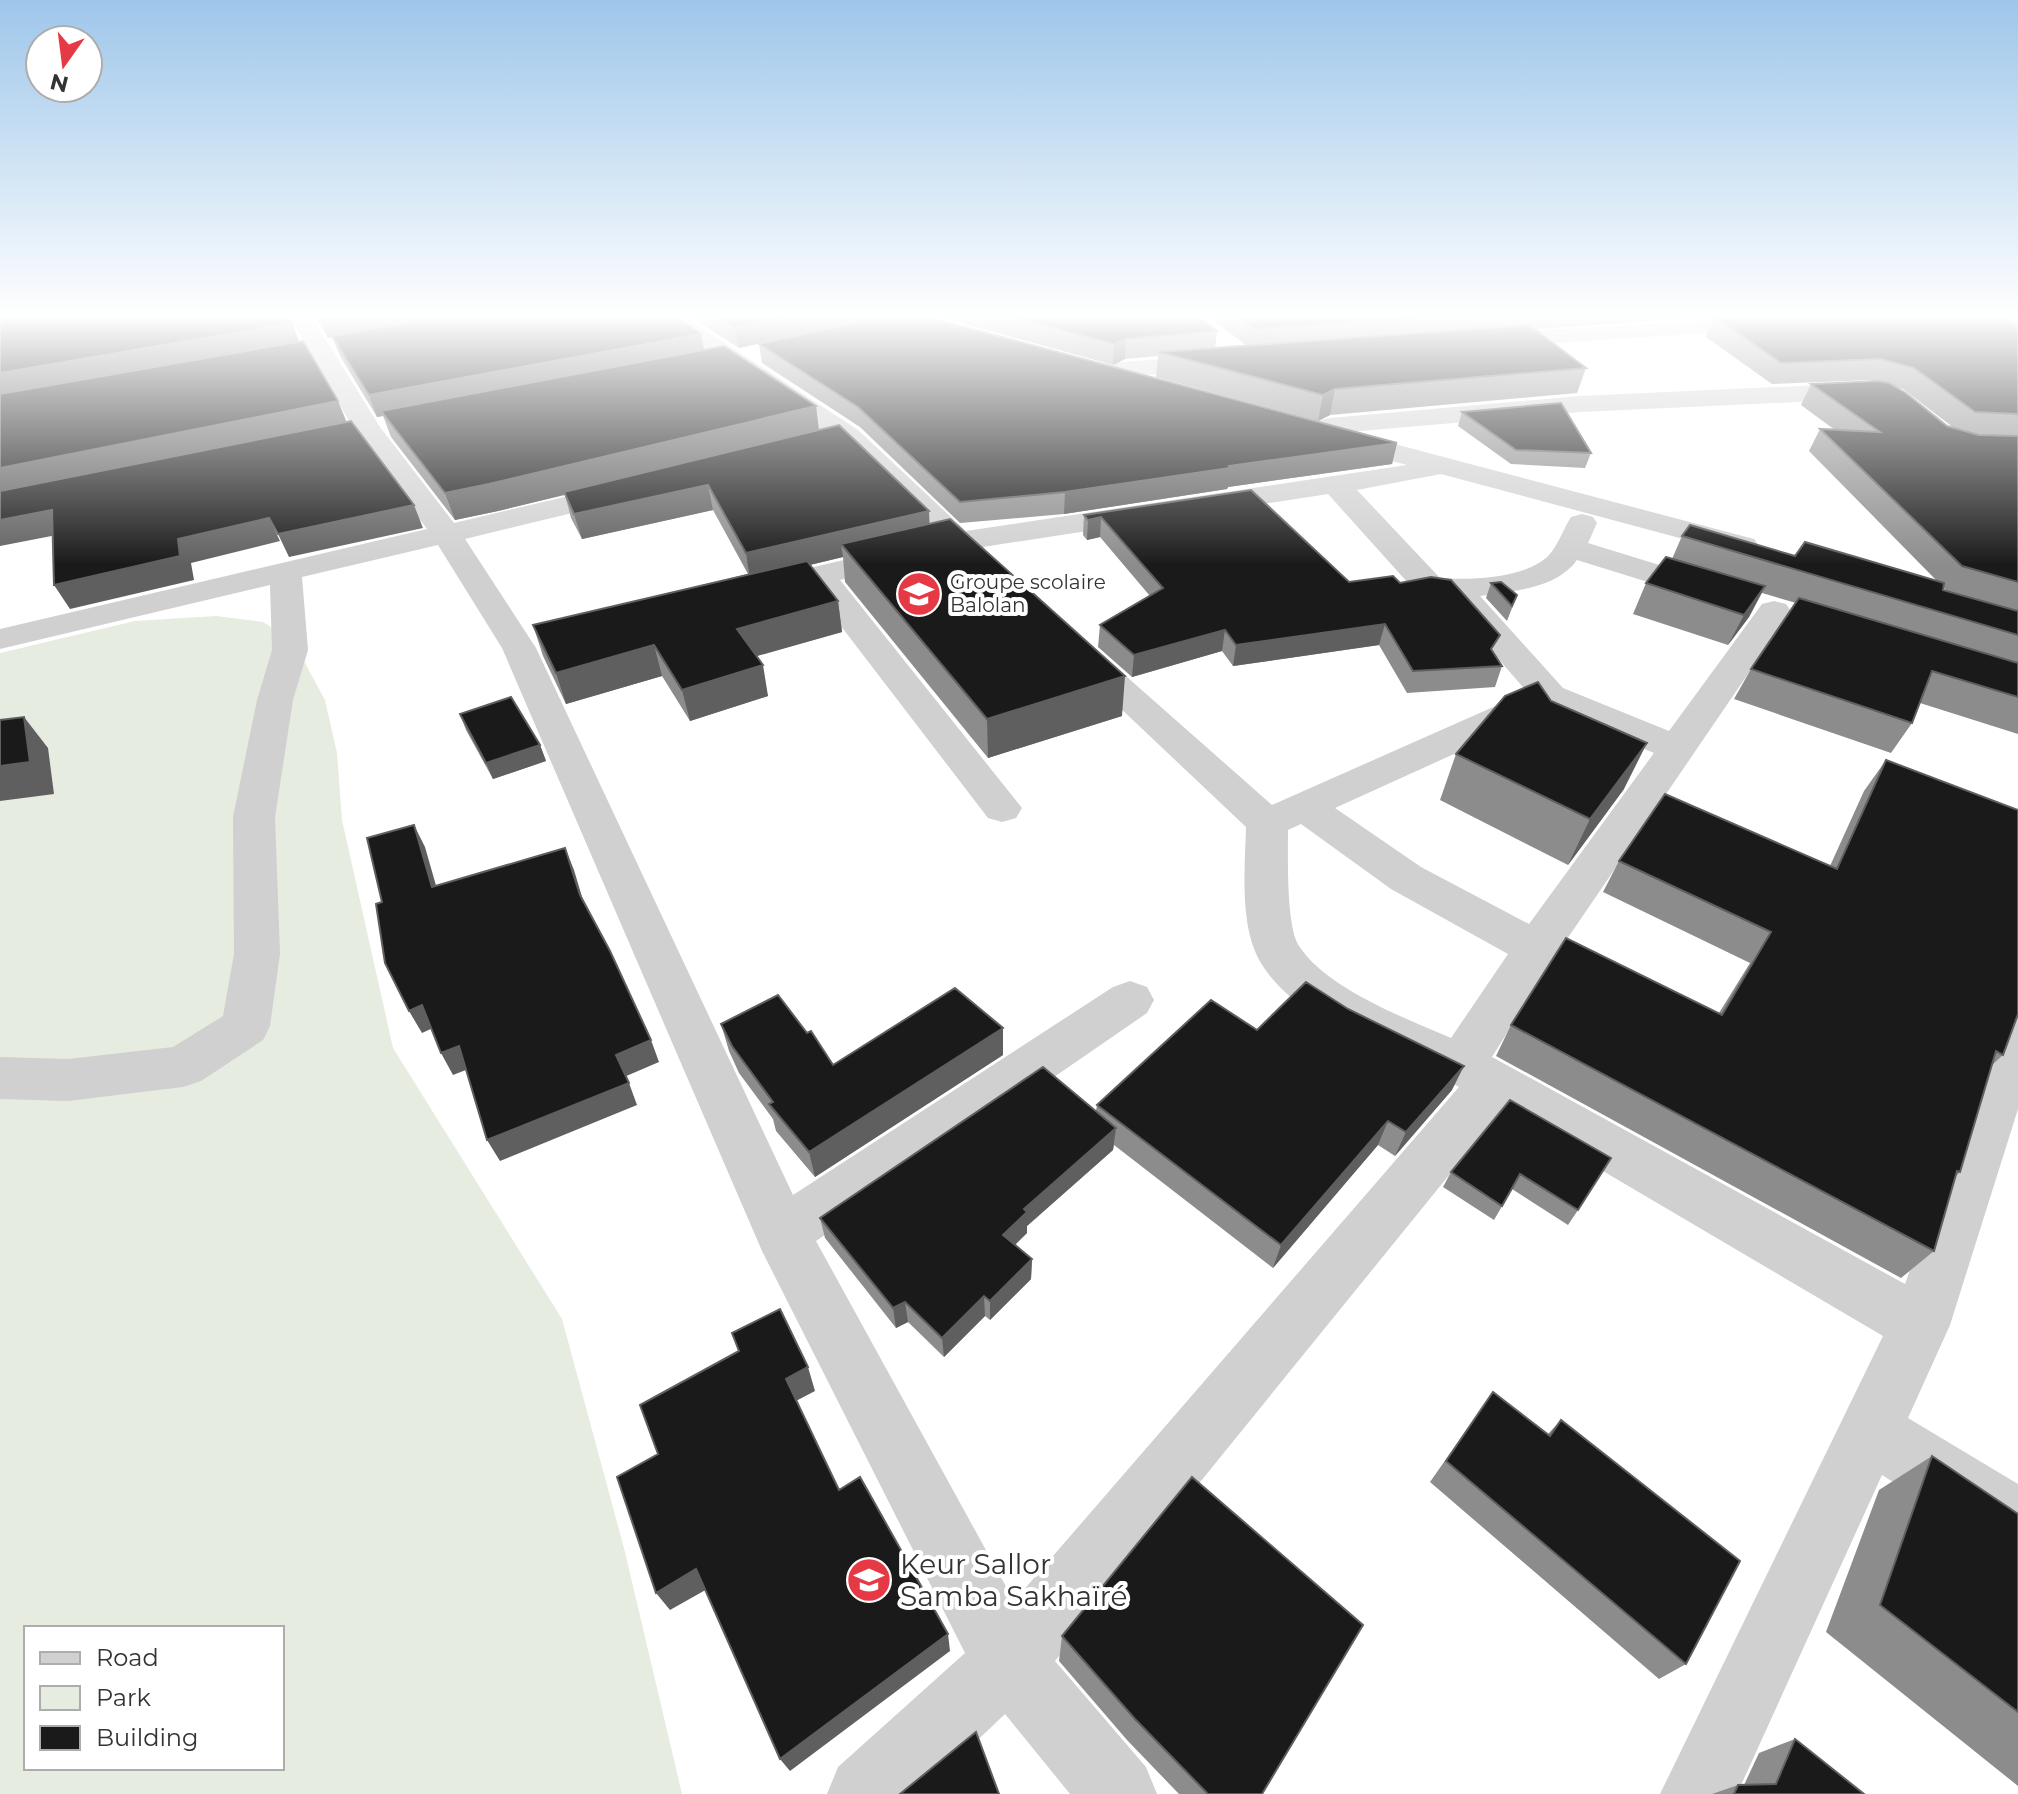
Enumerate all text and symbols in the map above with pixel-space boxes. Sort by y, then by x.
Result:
north arrow [24,24,104,104]
text: N [47,68,71,98]
school or university icon: Groupe scolaire Balolan [895,570,943,618]
place label: Groupe scolaire Balolan [950,570,1106,617]
place label: Keur Sallor Samba Sakhaïré [900,1547,1127,1613]
school or university icon: Keur Sallor Samba Sakhaïré [845,1556,893,1604]
legend [24,1626,284,1770]
text: Road [96,1643,159,1672]
text: Park [96,1683,151,1712]
text: Building [96,1723,199,1752]

